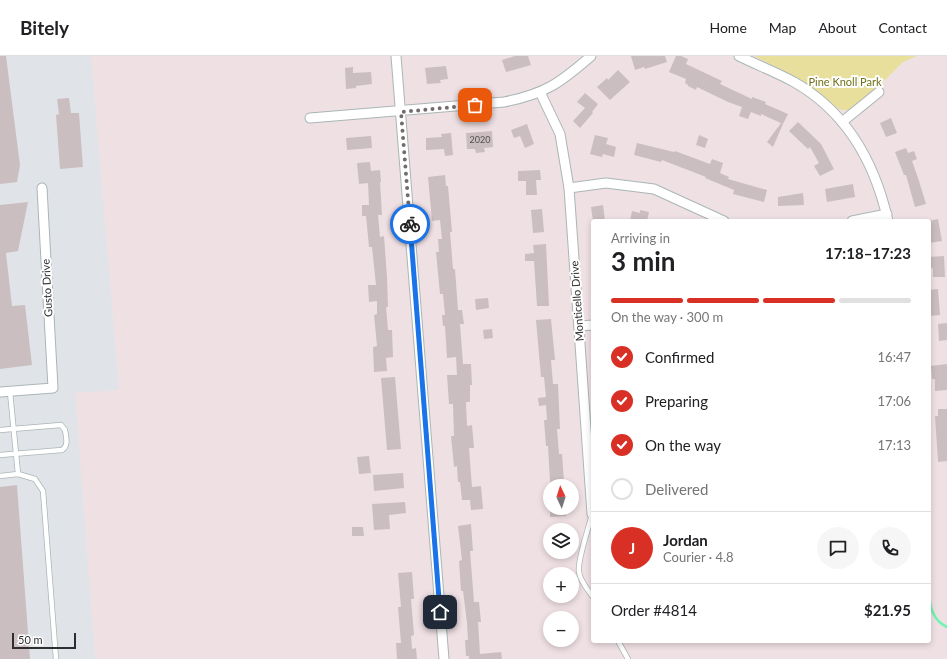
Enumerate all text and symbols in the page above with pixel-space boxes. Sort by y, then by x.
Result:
text: Bitely [20,16,69,39]
text: Home [709,19,747,36]
text: Map [769,19,796,36]
text: About [818,19,856,36]
text: Contact [878,19,927,36]
park label: Pine Knoll Park [808,75,882,88]
pin [458,88,492,122]
icon: bag [464,94,486,116]
house number: 2020 [470,134,490,145]
courier [390,204,430,244]
icon: bike [399,213,421,235]
text: Arriving in [611,230,670,246]
text: 17:18–17:23 [825,244,911,262]
text: 3 min [611,245,675,277]
street label: Gusto Drive [38,259,55,317]
street label: Monticello Drive [567,260,586,342]
text: On the way · 300 m [611,309,723,325]
icon: check [611,346,633,368]
text: Confirmed [645,348,714,366]
text: 16:47 [878,349,911,365]
icon: check [611,390,633,412]
text: Preparing [645,392,708,410]
text: 17:06 [878,393,911,409]
icon: check [611,434,633,456]
text: On the way [645,436,721,454]
text: 17:13 [878,437,911,453]
north arrow [543,479,579,515]
map controls [543,479,579,647]
text: Delivered [645,480,708,498]
button: layers [543,523,579,559]
button: chat [817,527,859,569]
button: phone [869,527,911,569]
text: Jordan [663,531,708,549]
text: J [629,539,635,557]
text: Courier · 4.8 [663,549,734,565]
button: + [543,567,579,603]
pin [423,595,457,629]
icon: home [429,601,451,623]
text: Order #4814 [611,601,697,619]
text: $21.95 [864,601,911,619]
button: − [543,611,579,647]
scale bar [12,631,76,650]
text: 50 m [18,633,43,646]

